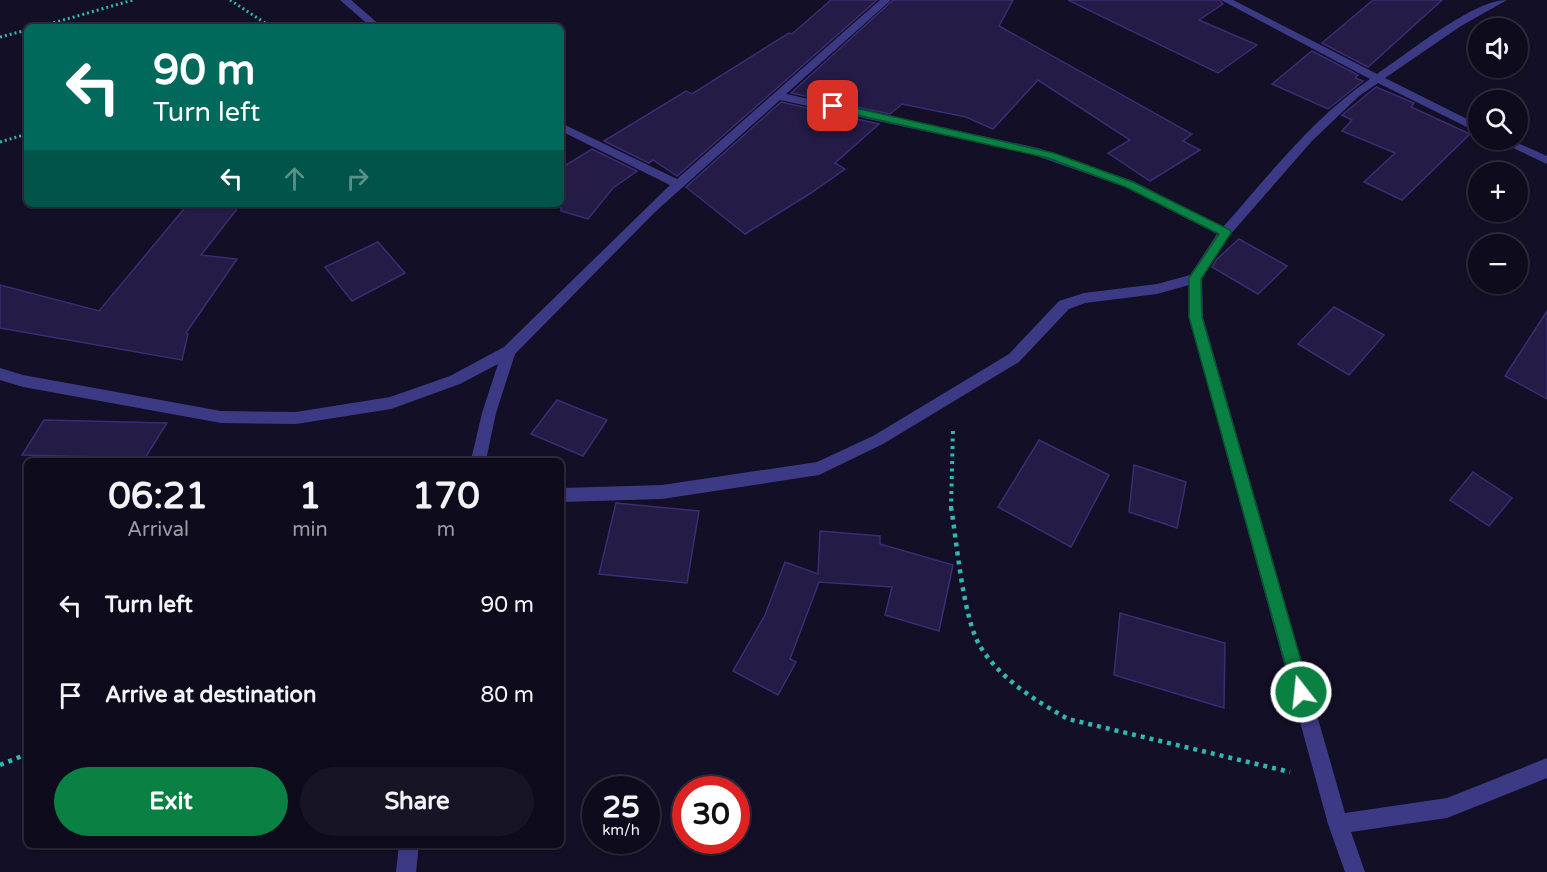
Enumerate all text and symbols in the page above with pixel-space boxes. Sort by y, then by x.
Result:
map controls [1468,18,1528,294]
button: sound [1468,18,1528,78]
text: 90 m [153,45,255,96]
icon: left [54,48,132,126]
pin [807,80,858,131]
icon: arrive [816,89,849,122]
button: search [1468,90,1528,150]
text: Turn left [153,96,260,129]
icon: left [215,162,248,195]
icon: ahead [278,162,311,195]
icon: right [341,162,374,195]
button: + [1468,162,1528,222]
button: − [1468,234,1528,294]
text: 06:21 [108,475,208,518]
text: 1 [299,475,321,518]
text: 170 [412,475,480,518]
text: Arrival [127,518,189,542]
text: min [292,518,328,542]
text: m [437,518,455,542]
icon: left [54,589,87,622]
text: Turn left [105,592,193,618]
text: 90 m [480,592,534,618]
position arrow [1269,660,1333,724]
icon: arrive [54,679,87,712]
text: Arrive at destination [105,682,316,708]
text: 80 m [480,682,534,708]
button: Exit [54,767,288,836]
button: Share [300,767,534,836]
speed limit sign: 30 [672,776,750,854]
text: 25 [602,789,640,826]
text: km/h [602,821,640,839]

